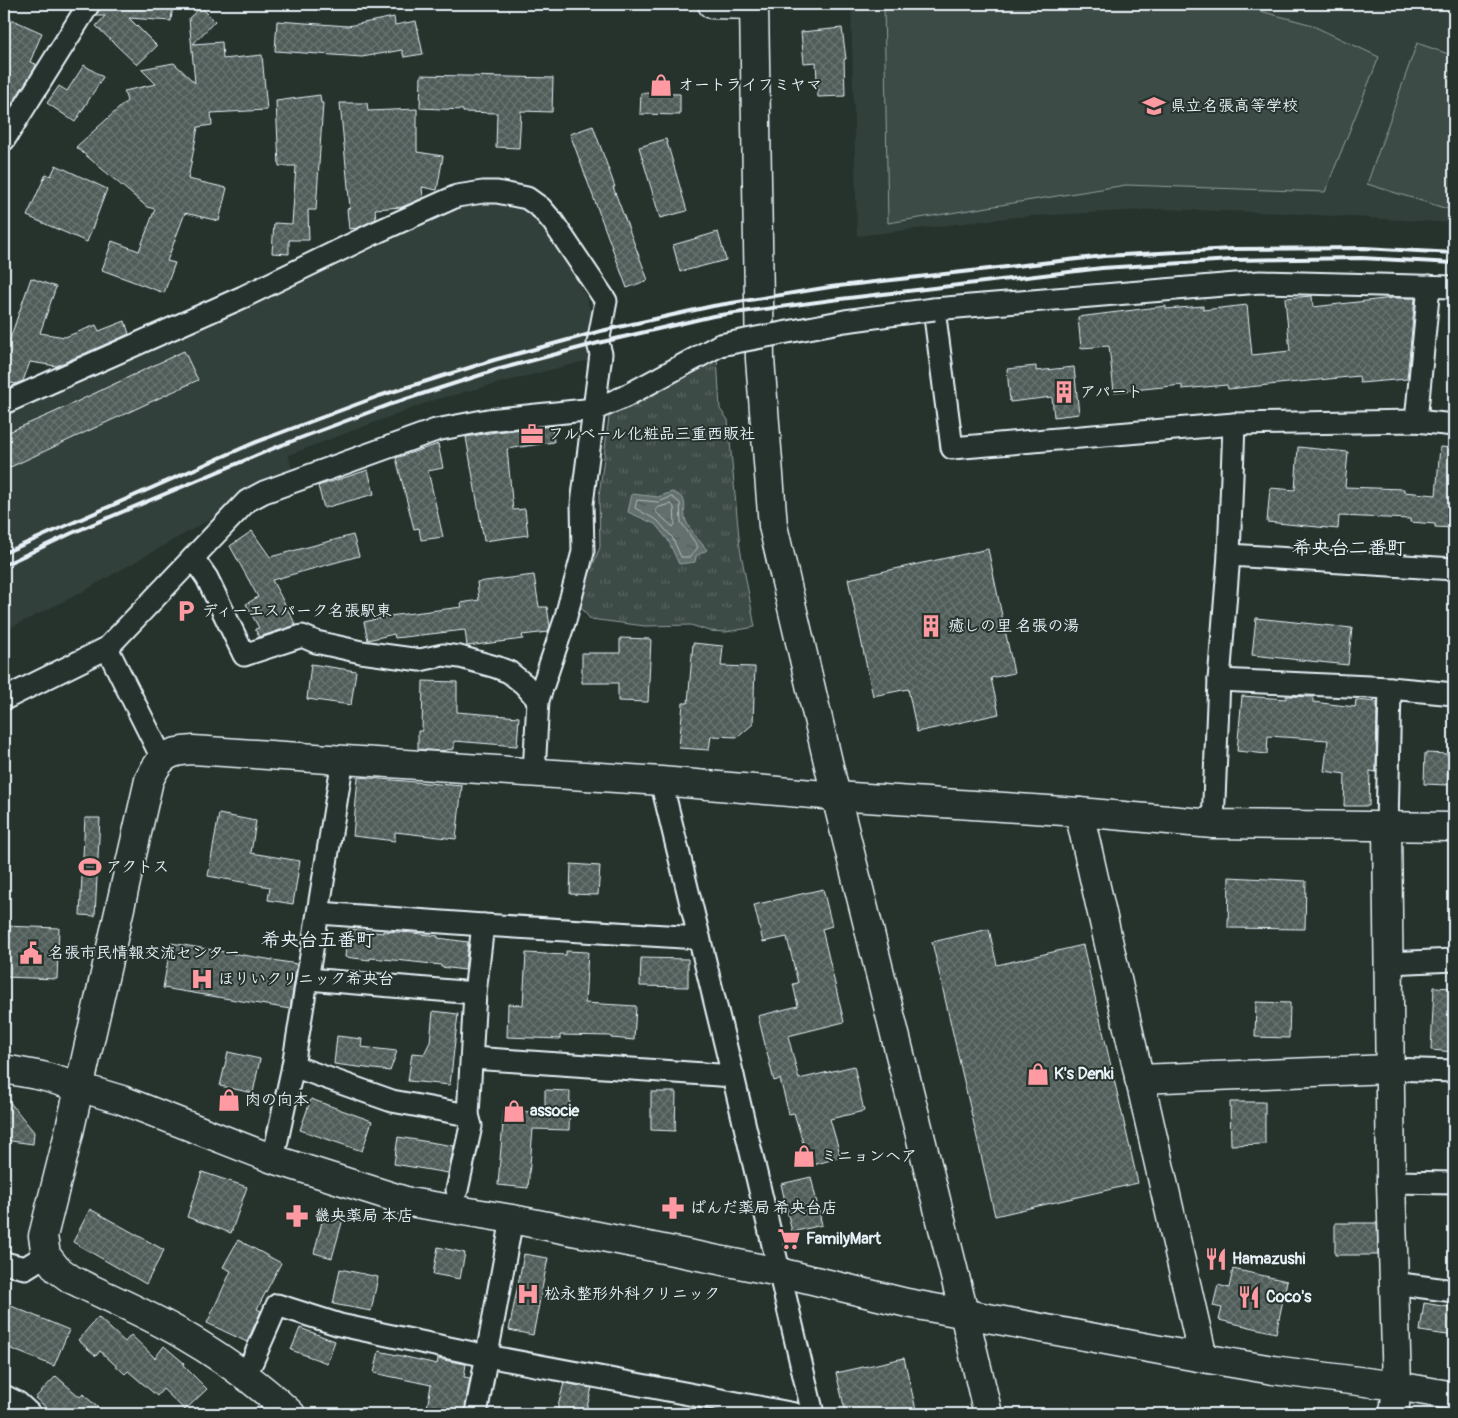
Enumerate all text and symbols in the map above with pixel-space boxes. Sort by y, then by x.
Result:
shop icon: オートライフミヤマ [648,72,674,98]
place label: オートライフミヤマ [678,75,822,95]
school or university icon: 県立名張高等学校 [1141,93,1167,119]
place label: 県立名張高等学校 [1170,96,1298,116]
building icon: アパート [1051,379,1077,405]
place label: アパート [1080,382,1143,402]
office icon: フルベール化粧品三重西販社 [519,421,545,447]
place label: フルベール化粧品三重西販社 [548,424,755,444]
district label: 希央台二番町 [1292,536,1406,560]
parking icon: ディーエスパーク名張駅東 [173,598,199,624]
place label: ディーエスパーク名張駅東 [202,601,392,621]
building icon: 癒しの里 名張の湯 [918,613,944,639]
place label: 癒しの里 名張の湯 [948,616,1079,636]
sports icon: アクトス [77,854,103,880]
place label: アクトス [106,857,169,877]
district label: 希央台五番町 [261,928,375,952]
public building icon: 名張市民情報交流センター [18,940,44,966]
place label: 名張市民情報交流センター [48,943,240,963]
hospital icon: ほりいクリニック希央台 [189,966,215,992]
place label: ほりいクリニック希央台 [218,969,394,989]
shop icon: K's Denki [1025,1061,1051,1087]
place label: K's Denki [1054,1064,1114,1084]
shop icon: 肉の向本 [216,1087,242,1113]
place label: 肉の向本 [245,1090,309,1110]
shop icon: associe [501,1098,527,1124]
place label: associe [530,1101,580,1121]
shop icon: ミニョンヘア [791,1143,817,1169]
place label: ミニョンヘア [821,1146,917,1166]
pharmacy icon: ぱんだ薬局 希央台店 [660,1195,686,1221]
place label: ぱんだ薬局 希央台店 [690,1198,837,1218]
pharmacy icon: 畿央薬局 本店 [284,1203,310,1229]
place label: 畿央薬局 本店 [314,1206,413,1226]
supermarket icon: FamilyMart [776,1226,802,1252]
place label: FamilyMart [806,1229,881,1249]
restaurant icon: Hamazushi [1203,1246,1229,1272]
place label: Hamazushi [1232,1249,1305,1269]
hospital icon: 松永整形外科クリニック [515,1281,541,1307]
place label: 松永整形外科クリニック [544,1284,720,1304]
restaurant icon: Coco's [1236,1284,1262,1310]
place label: Coco's [1266,1287,1312,1307]

